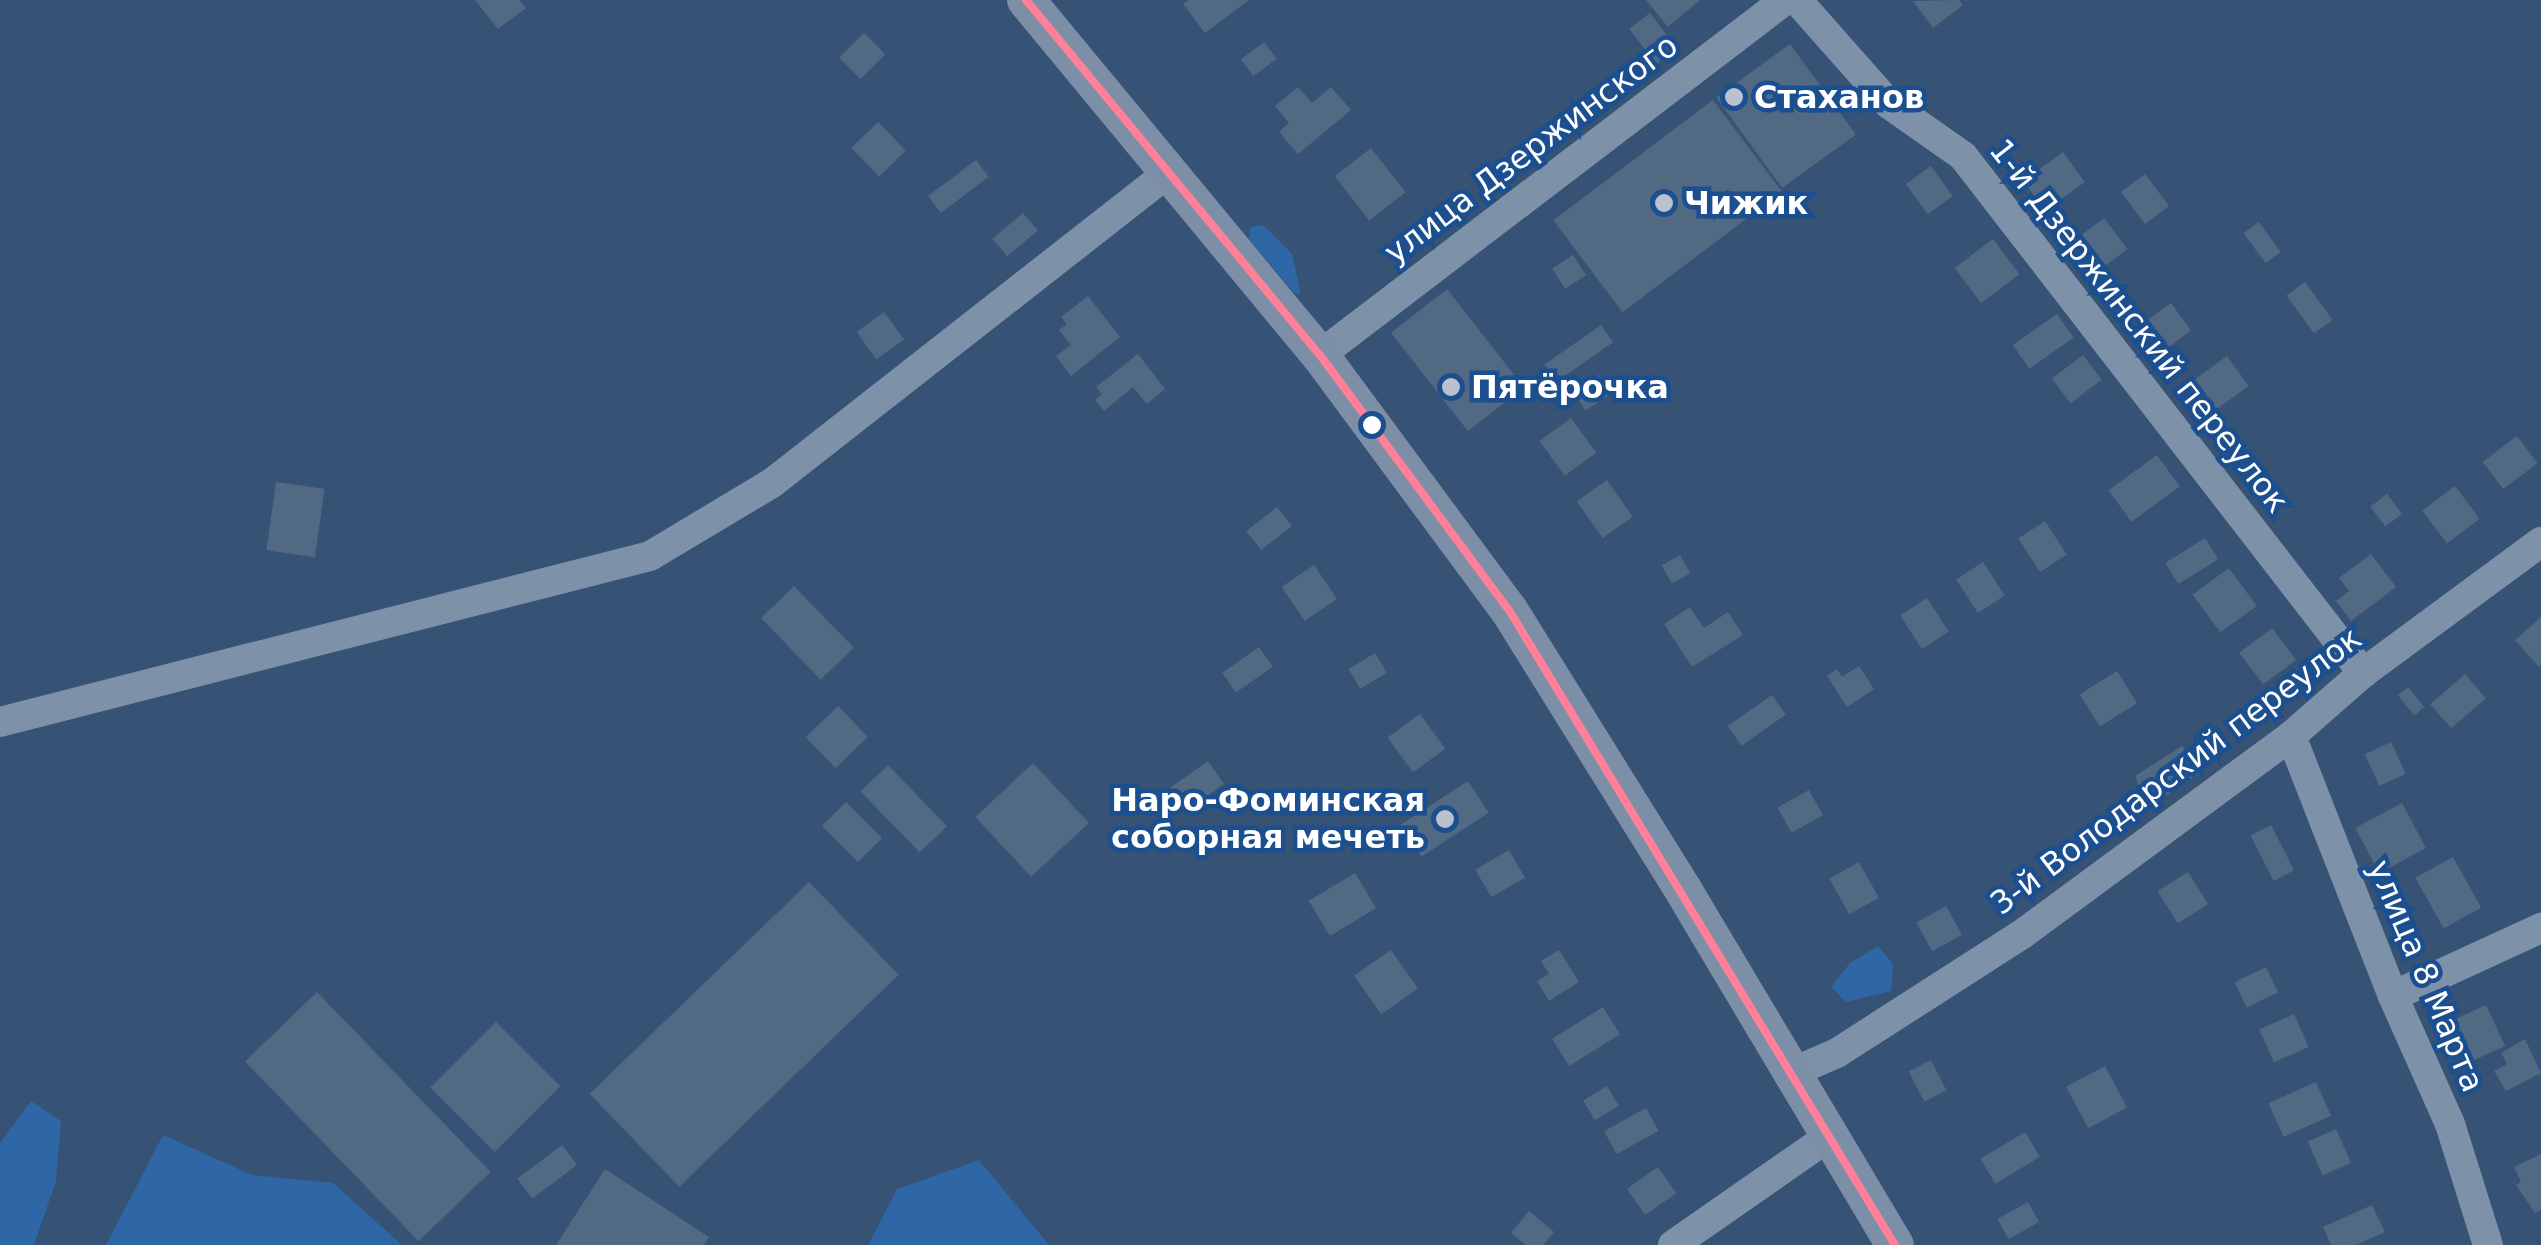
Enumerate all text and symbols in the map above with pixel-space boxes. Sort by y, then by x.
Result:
street label: улица Дзержинского [1377,26,1685,272]
place label: Стаханов [1754,78,1924,116]
marker: Стаханов [1723,86,1745,108]
street label: 1-й Дзержинский переулок [1981,132,2297,520]
place label: Чижик [1684,184,1808,222]
marker: Чижик [1653,192,1675,214]
place label: Пятёрочка [1471,368,1669,406]
marker: Пятёрочка [1440,376,1462,398]
unlabelled marker [1362,415,1382,435]
street label: 3-й Володарский переулок [1983,619,2369,923]
place label: Наро-Фоминская соборная мечеть [1111,782,1425,857]
marker: Наро-Фоминская соборная мечеть [1434,808,1456,830]
street label: улица 8 Марта [2360,854,2492,1098]

